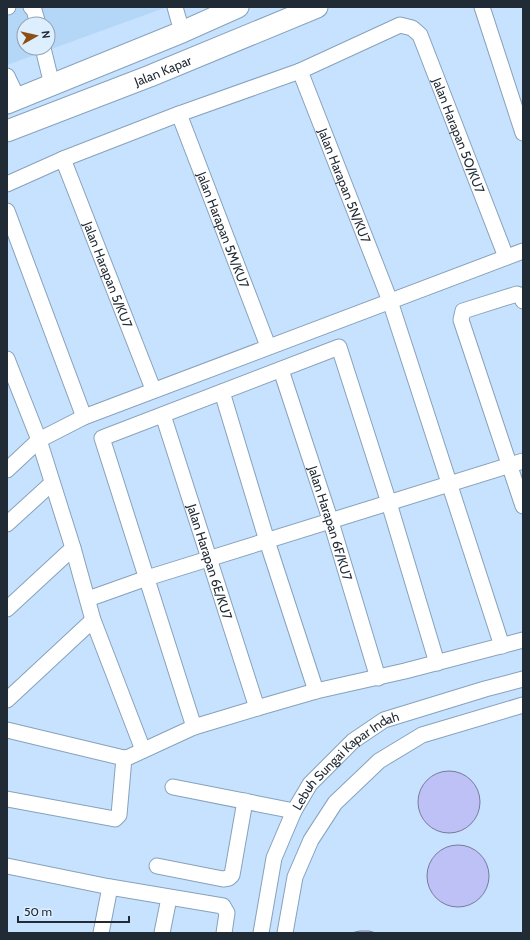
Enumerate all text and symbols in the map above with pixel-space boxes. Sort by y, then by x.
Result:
north arrow [16,16,56,56]
text: N [38,30,53,39]
street label: Jalan Kapar [131,52,194,90]
street label: Jalan Harapan 5O/KU7 [429,74,489,196]
street label: Jalan Harapan 5N/KU7 [315,125,375,246]
street label: Jalan Harapan 5M/KU7 [193,168,253,291]
street label: Jalan Harapan 5/KU7 [80,218,136,330]
street label: Jalan Harapan 6F/KU7 [305,463,356,583]
street label: Jalan Harapan 6E/KU7 [184,501,236,622]
street label: Lebuh Sungai Kapar Indah [288,708,401,813]
scale bar [18,898,129,924]
text: 50 m [24,904,52,919]

